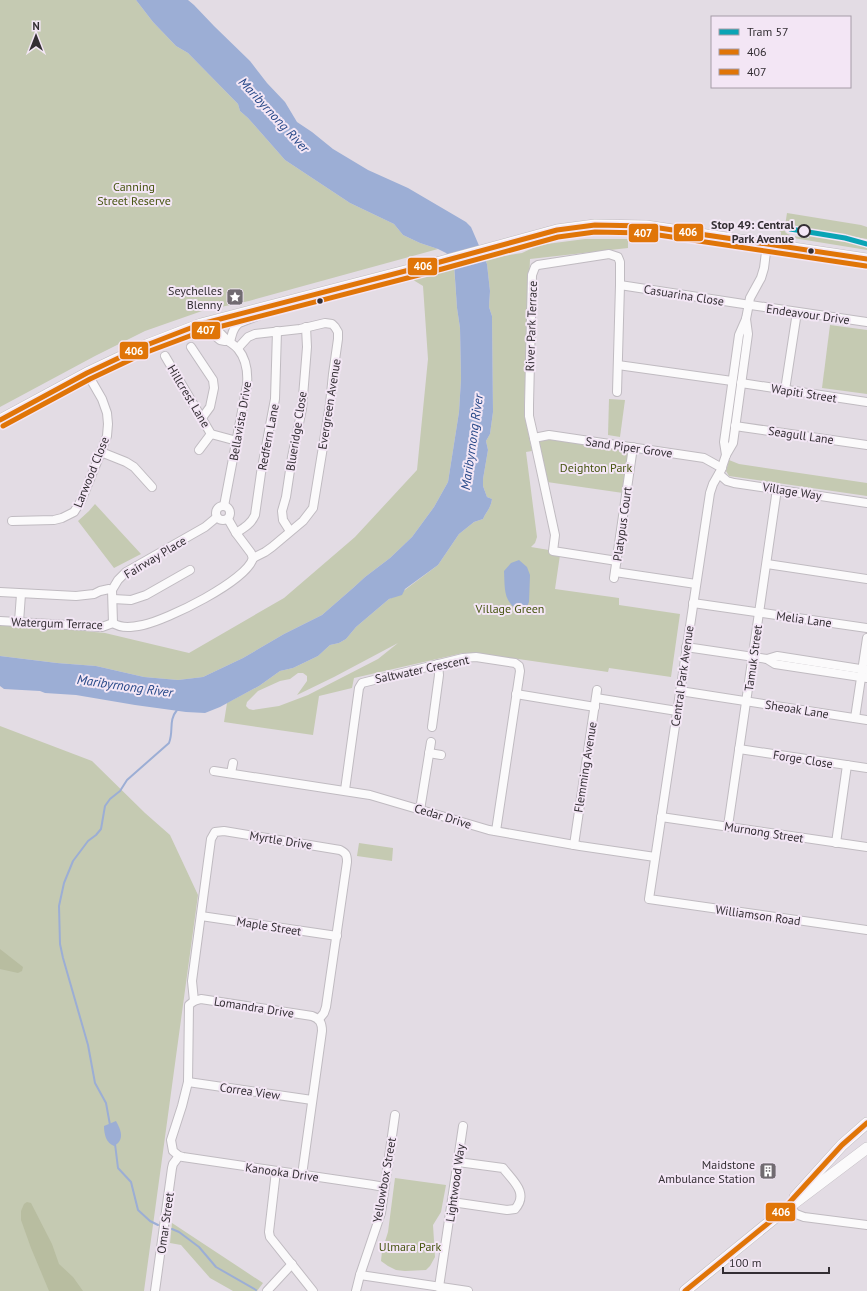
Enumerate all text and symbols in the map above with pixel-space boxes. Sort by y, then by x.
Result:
north arrow [16,16,56,56]
legend [711,16,851,88]
text: N [32,19,40,33]
text: Tram 57 [747,24,788,39]
text: 406 [747,44,767,59]
text: 407 [747,64,767,79]
water label: Maribyrnong River [235,74,314,157]
park label: Canning Street Reserve [97,179,171,208]
place label: Stop 49: Central Park Avenue [711,217,794,246]
line badge: 407 [628,223,659,243]
line badge: 406 [673,223,704,242]
marker: Stop 49: Central Park Avenue [797,224,811,238]
text: 406 [679,225,697,239]
text: 407 [634,226,652,240]
unlabelled marker [806,246,816,256]
line badge: 406 [407,257,438,276]
text: 406 [414,259,432,273]
street label: River Park Terrace [522,281,540,371]
street label: Casuarina Close [643,281,725,309]
place label: Seychelles Blenny [168,283,222,312]
place icon: Seychelles Blenny [225,287,245,307]
unlabelled marker [315,296,325,306]
street label: Endeavour Drive [765,301,851,327]
line badge: 407 [191,321,221,340]
text: 407 [197,323,215,337]
line badge: 406 [119,341,149,360]
text: 406 [125,344,143,358]
street label: Evergreen Avenue [314,358,344,450]
street label: Hillcrest Lane [164,362,214,430]
street label: Bellavista Drive [226,380,254,462]
street label: Wapiti Street [770,380,838,406]
street label: Blueridge Close [282,390,310,472]
water label: Maribyrnong River [457,392,487,491]
street label: Redfern Lane [254,403,282,471]
street label: Seagull Lane [767,423,835,447]
street label: Sand Piper Grove [584,433,674,461]
street label: Larwood Close [70,434,112,510]
park label: Deighton Park [560,460,632,475]
street label: Village Way [760,479,823,503]
street label: Platypus Court [609,486,635,562]
street label: Fairway Place [121,533,189,581]
park label: Village Green [475,601,544,616]
street label: Melia Lane [775,608,833,630]
street label: Watergum Terrace [11,614,103,632]
street label: Central Park Avenue [667,624,697,728]
street label: Tamuk Street [741,624,765,692]
street label: Saltwater Crescent [374,652,470,686]
water label: Maribyrnong River [76,671,175,701]
street label: Sheoak Lane [764,697,830,721]
street label: Flemming Avenue [570,720,600,814]
street label: Forge Close [772,747,834,771]
street label: Cedar Drive [413,800,473,832]
street label: Murnong Street [723,818,805,846]
street label: Myrtle Drive [249,828,313,852]
street label: Williamson Road [715,902,801,928]
street label: Maple Street [236,913,302,939]
street label: Lomandra Drive [213,993,295,1021]
street label: Correa View [219,1079,281,1103]
street label: Yellowbox Street [369,1136,399,1224]
street label: Lightwood Way [442,1143,468,1223]
place label: Maidstone Ambulance Station [658,1157,755,1186]
street label: Kanooka Drive [244,1159,320,1185]
building icon: Maidstone Ambulance Station [758,1161,778,1181]
street label: Omar Street [153,1191,177,1255]
line badge: 406 [765,1202,796,1222]
text: 406 [772,1205,790,1219]
park label: Ulmara Park [379,1239,441,1254]
scale bar [723,1249,829,1275]
text: 100 m [729,1255,762,1270]

